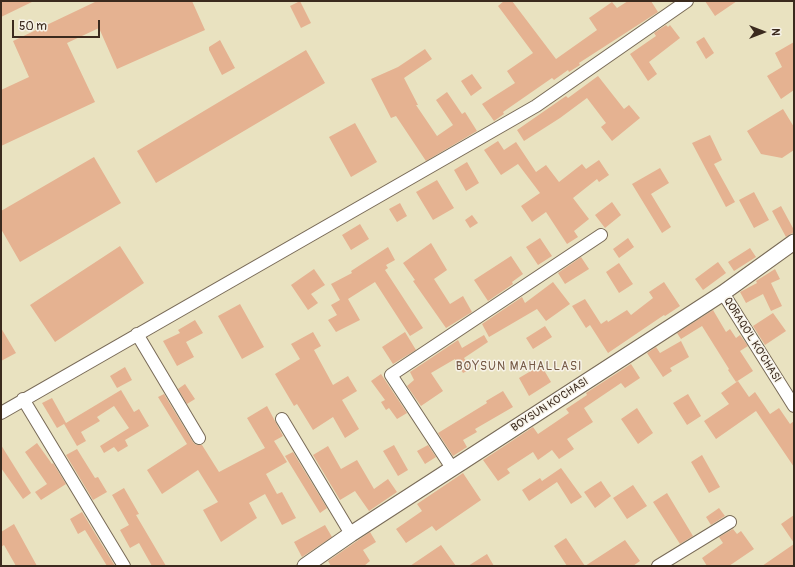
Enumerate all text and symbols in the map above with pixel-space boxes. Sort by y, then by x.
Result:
scale bar [14,12,102,38]
north arrow [743,12,783,52]
text: 50 m [19,19,47,34]
text: N [769,28,782,36]
street label: QORAQO'L KO'CHASI [720,295,784,385]
district label: BOYSUN MAHALLASI [456,360,582,374]
street label: BOYSUN KO'CHASI [509,375,591,435]

